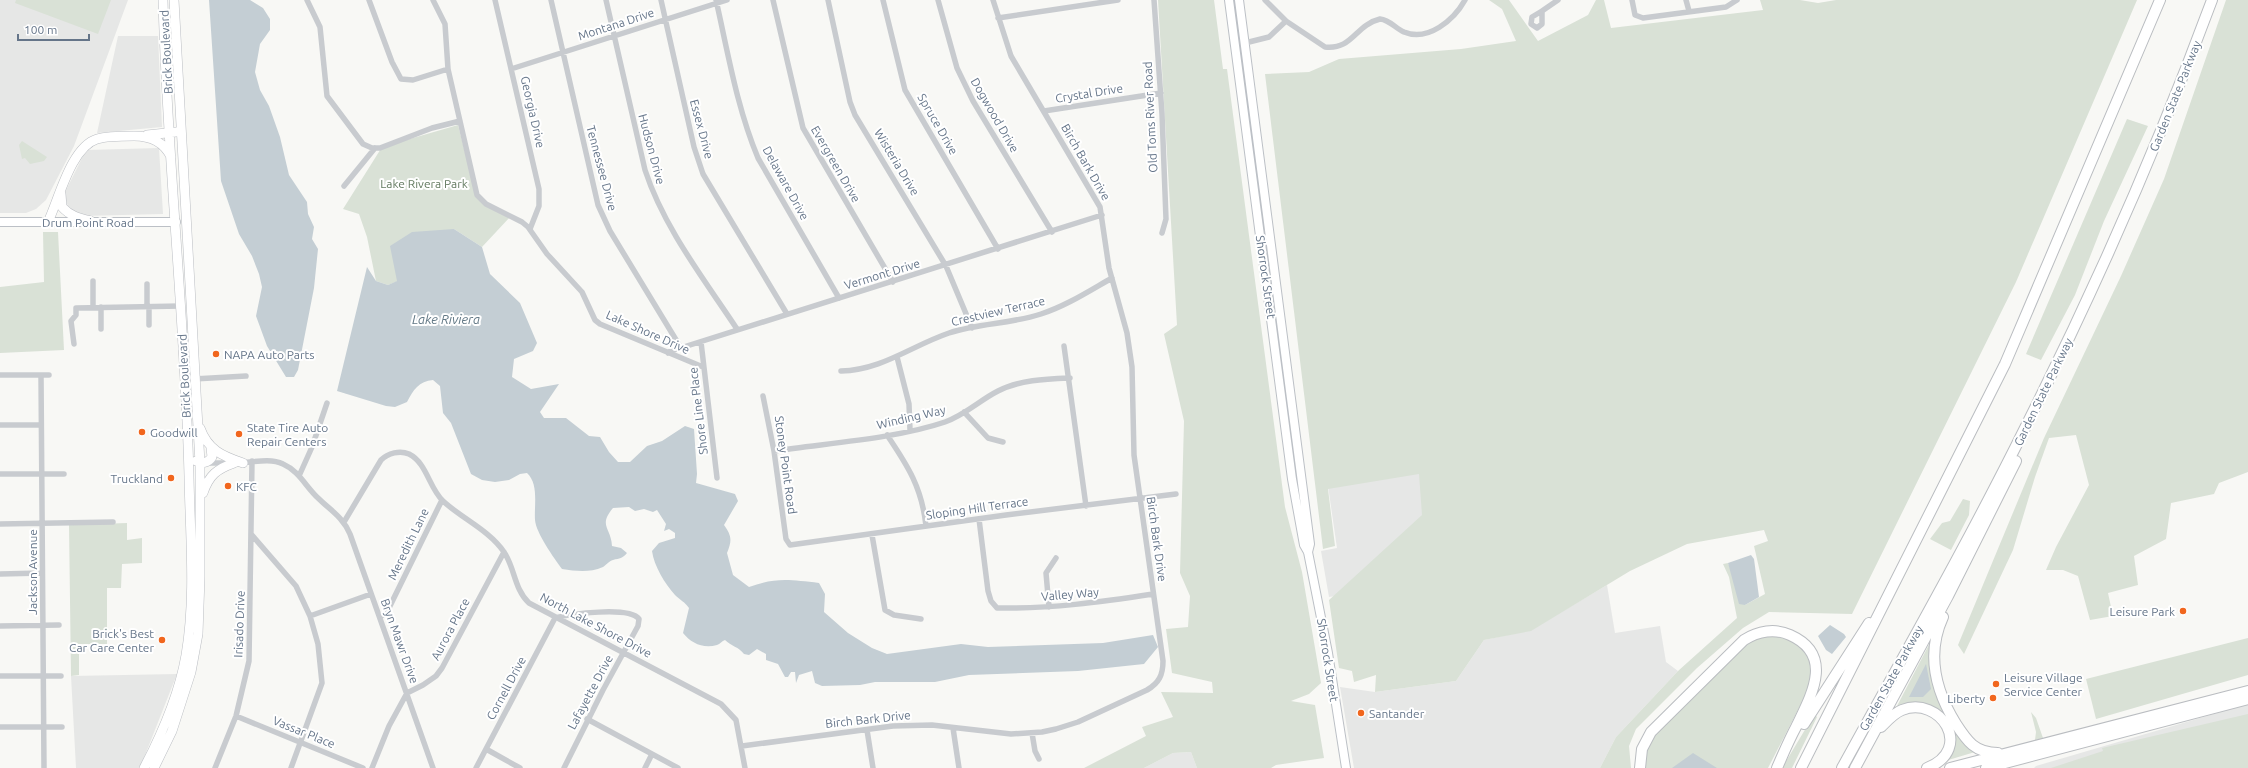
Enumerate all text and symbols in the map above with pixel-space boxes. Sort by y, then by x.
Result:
street label: Montana Drive [576,6,656,42]
street label: Brick Boulevard [157,10,175,94]
scale bar [18,16,89,42]
text: 100 m [24,23,57,36]
street label: Garden State Parkway [2147,39,2203,153]
street label: Old Toms River Road [1141,61,1159,173]
street label: Georgia Drive [518,75,548,149]
street label: Dogwood Drive [968,75,1022,155]
street label: Crystal Drive [1054,81,1124,105]
street label: Spruce Drive [915,91,961,157]
street label: Essex Drive [688,98,716,160]
street label: Hudson Drive [636,112,668,186]
street label: Birch Bark Drive [1059,122,1113,202]
street label: Evergreen Drive [809,123,863,205]
street label: Tennessee Drive [584,124,620,212]
street label: Wisteria Drive [872,126,922,198]
street label: Delaware Drive [760,144,812,222]
park label: Lake Rivera Park [380,177,468,190]
street label: Drum Point Road [42,216,134,229]
street label: Shorrock Street [1254,234,1278,320]
street label: Vermont Drive [843,256,921,292]
street label: Crestview Terrace [950,294,1046,328]
street label: Lake Shore Drive [604,308,692,356]
water label: Lake Riviera [412,312,480,326]
street label: Brick Boulevard [175,334,193,418]
street label: Garden State Parkway [2011,336,2075,448]
place label: NAPA Auto Parts [224,348,314,361]
marker: NAPA Auto Parts [211,349,221,359]
street label: Shore Line Place [686,367,710,455]
street label: Winding Way [875,403,947,431]
street label: Stoney Point Road [773,415,799,515]
place label: State Tire Auto Repair Centers [247,421,328,448]
place label: Goodwill [150,426,198,439]
marker: Goodwill [137,427,147,437]
marker: State Tire Auto Repair Centers [234,429,244,439]
place label: Truckland [110,472,163,485]
marker: Truckland [166,473,176,483]
place label: KFC [236,480,258,493]
marker: KFC [223,481,233,491]
street label: Sloping Hill Terrace [925,494,1029,522]
street label: Birch Bark Drive [1145,496,1169,582]
street label: Meredith Lane [385,506,431,582]
street label: Jackson Avenue [26,529,39,615]
street label: Valley Way [1041,585,1100,603]
street label: Irisado Drive [231,590,247,658]
street label: North Lake Shore Drive [538,590,654,660]
street label: Aurora Place [428,596,472,662]
street label: Bryn Mawr Drive [379,597,421,685]
place label: Leisure Park [2110,605,2175,618]
marker: Leisure Park [2178,606,2188,616]
street label: Shorrock Street [1315,617,1341,703]
street label: Garden State Parkway [1857,623,1925,733]
place label: Brick's Best Car Care Center [69,627,154,654]
marker: Brick's Best Car Care Center [157,635,167,645]
street label: Lafayette Drive [565,653,615,731]
street label: Cornell Drive [484,654,528,722]
place label: Leisure Village Service Center [2004,671,2083,698]
marker: Leisure Village Service Center [1991,679,2001,689]
place label: Liberty [1947,692,1985,705]
marker: Liberty [1988,693,1998,703]
place label: Santander [1369,707,1425,720]
street label: Birch Bark Drive [825,708,911,730]
marker: Santander [1356,708,1366,718]
street label: Vassar Place [271,714,337,750]

